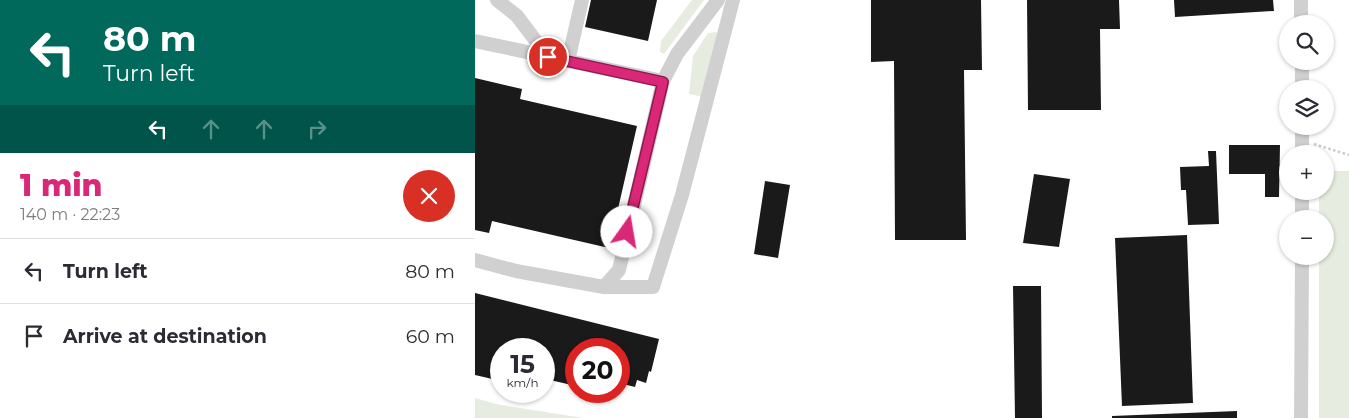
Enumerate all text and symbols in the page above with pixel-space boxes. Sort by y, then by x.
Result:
map controls [1279,15,1334,265]
button: search [1279,15,1334,70]
text: 80 m [103,17,197,60]
icon: left [20,20,85,85]
pin [527,36,569,78]
icon: arrive [534,43,562,71]
text: Turn left [103,60,195,87]
button: layers [1279,80,1334,135]
icon: left [144,115,172,143]
icon: ahead [197,115,225,143]
icon: ahead [250,115,278,143]
icon: right [303,115,331,143]
button: + [1279,145,1334,200]
text: 1 min [20,167,103,204]
button: close [403,170,455,222]
text: 140 m · 22:23 [20,205,120,224]
position arrow [600,205,652,257]
button: − [1279,210,1334,265]
icon: left [20,257,48,285]
text: Turn left [63,260,148,283]
text: 80 m [405,260,455,283]
icon: arrive [20,322,48,350]
text: Arrive at destination [63,325,267,348]
text: 60 m [406,325,455,348]
speed limit sign: 20 [565,338,630,403]
text: 15 [510,349,535,379]
text: km/h [506,375,539,390]

